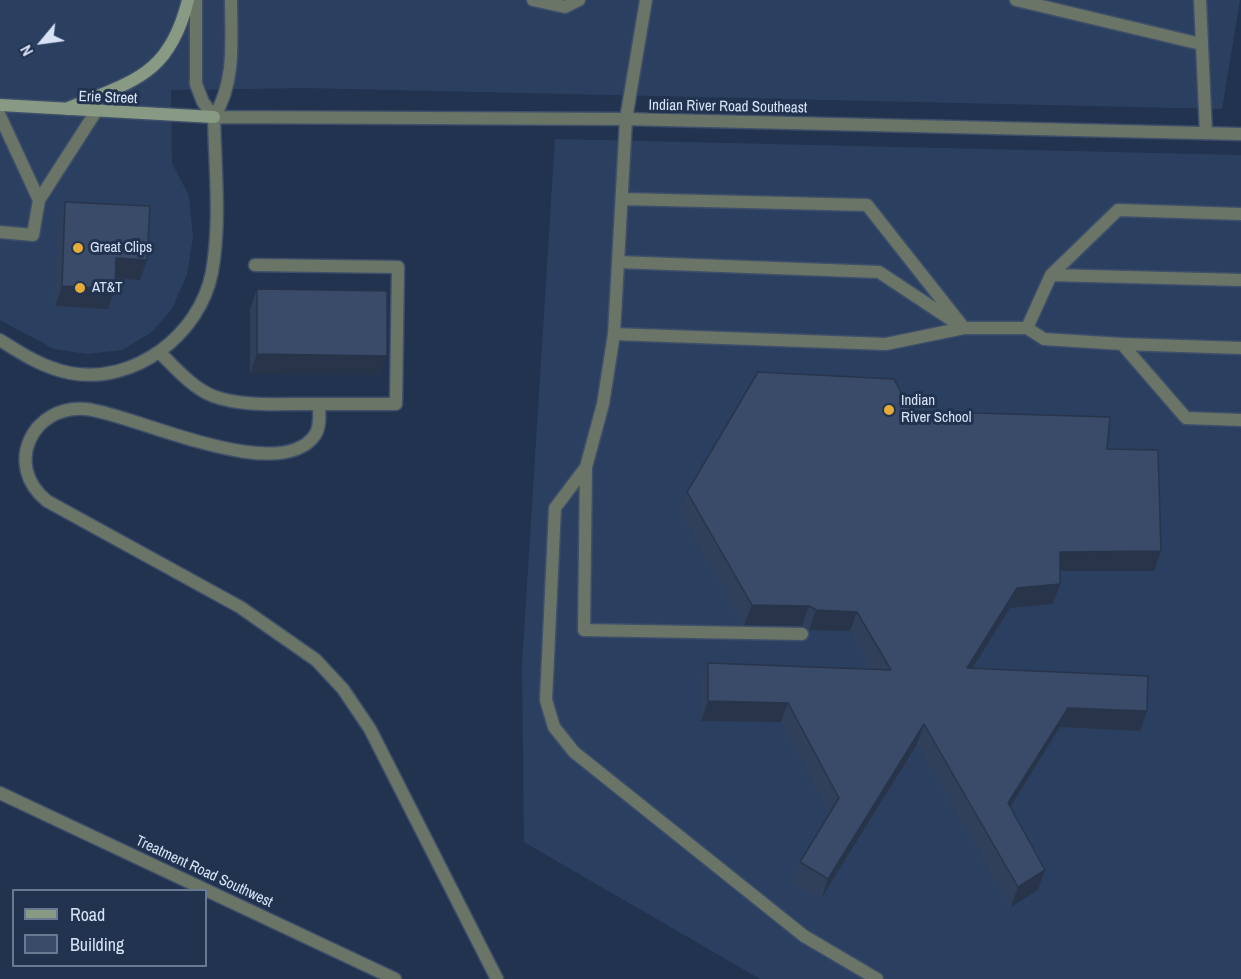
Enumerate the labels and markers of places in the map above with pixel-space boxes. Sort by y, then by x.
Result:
place label: Great Clips [90,239,152,257]
marker: Great Clips [71,241,85,255]
place label: AT&T [92,279,123,297]
marker: AT&T [73,281,87,295]
place label: Indian River School [901,392,971,427]
marker: Indian River School [882,403,896,417]

